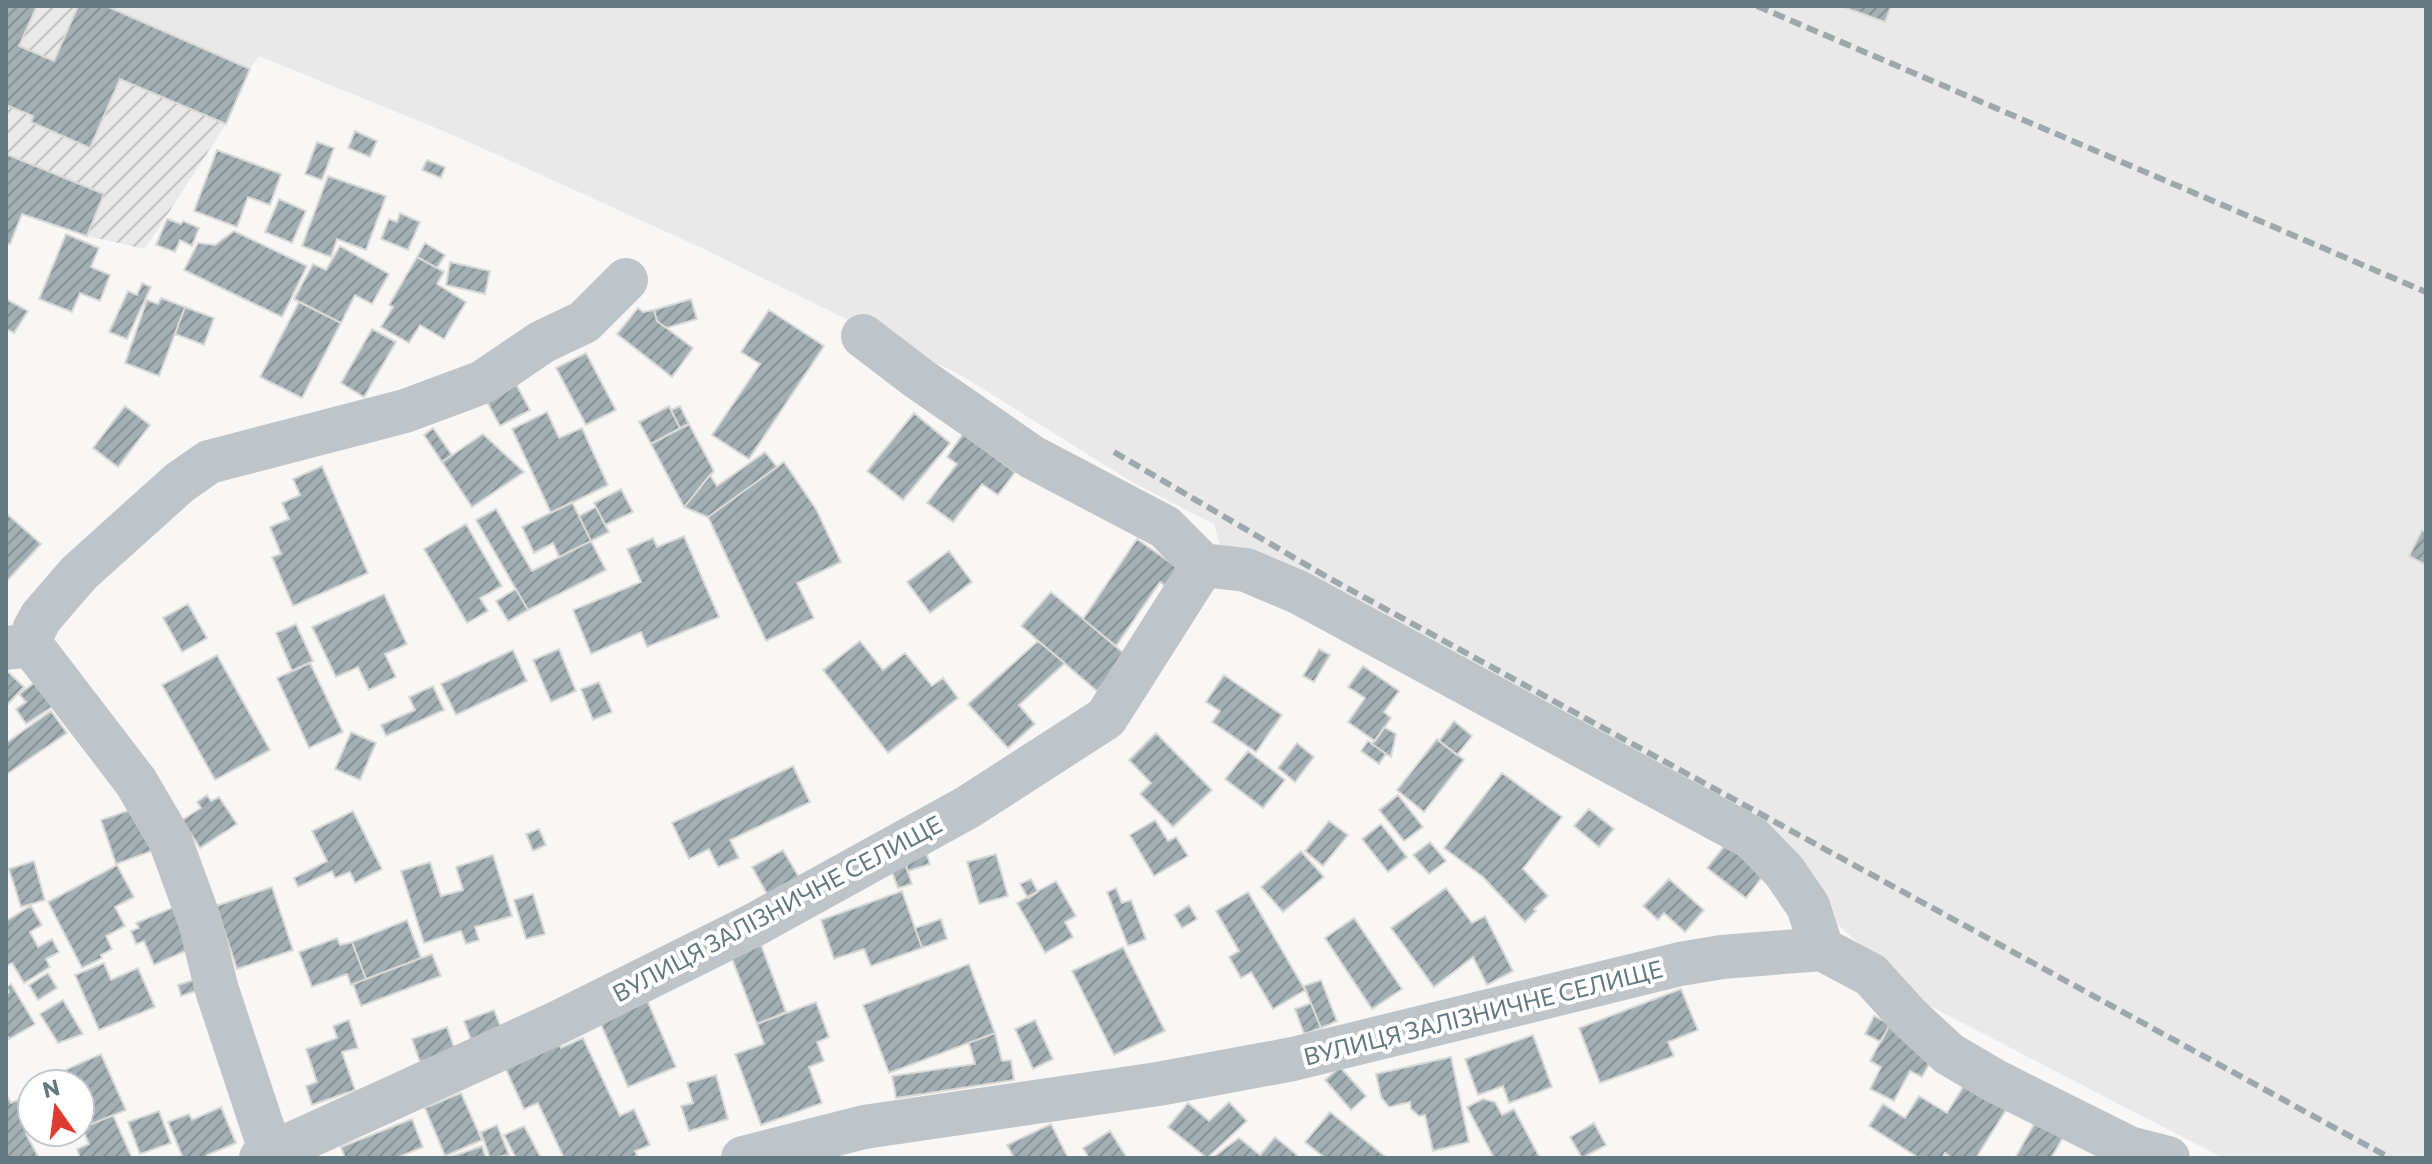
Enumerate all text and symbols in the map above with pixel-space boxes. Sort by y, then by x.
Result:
street label: ВУЛИЦЯ ЗАЛІЗНИЧНЕ СЕЛИЩЕ [607,809,947,1007]
street label: ВУЛИЦЯ ЗАЛІЗНИЧНЕ СЕЛИЩЕ [1301,953,1665,1071]
north arrow [16,1068,96,1148]
text: N [40,1073,62,1103]

